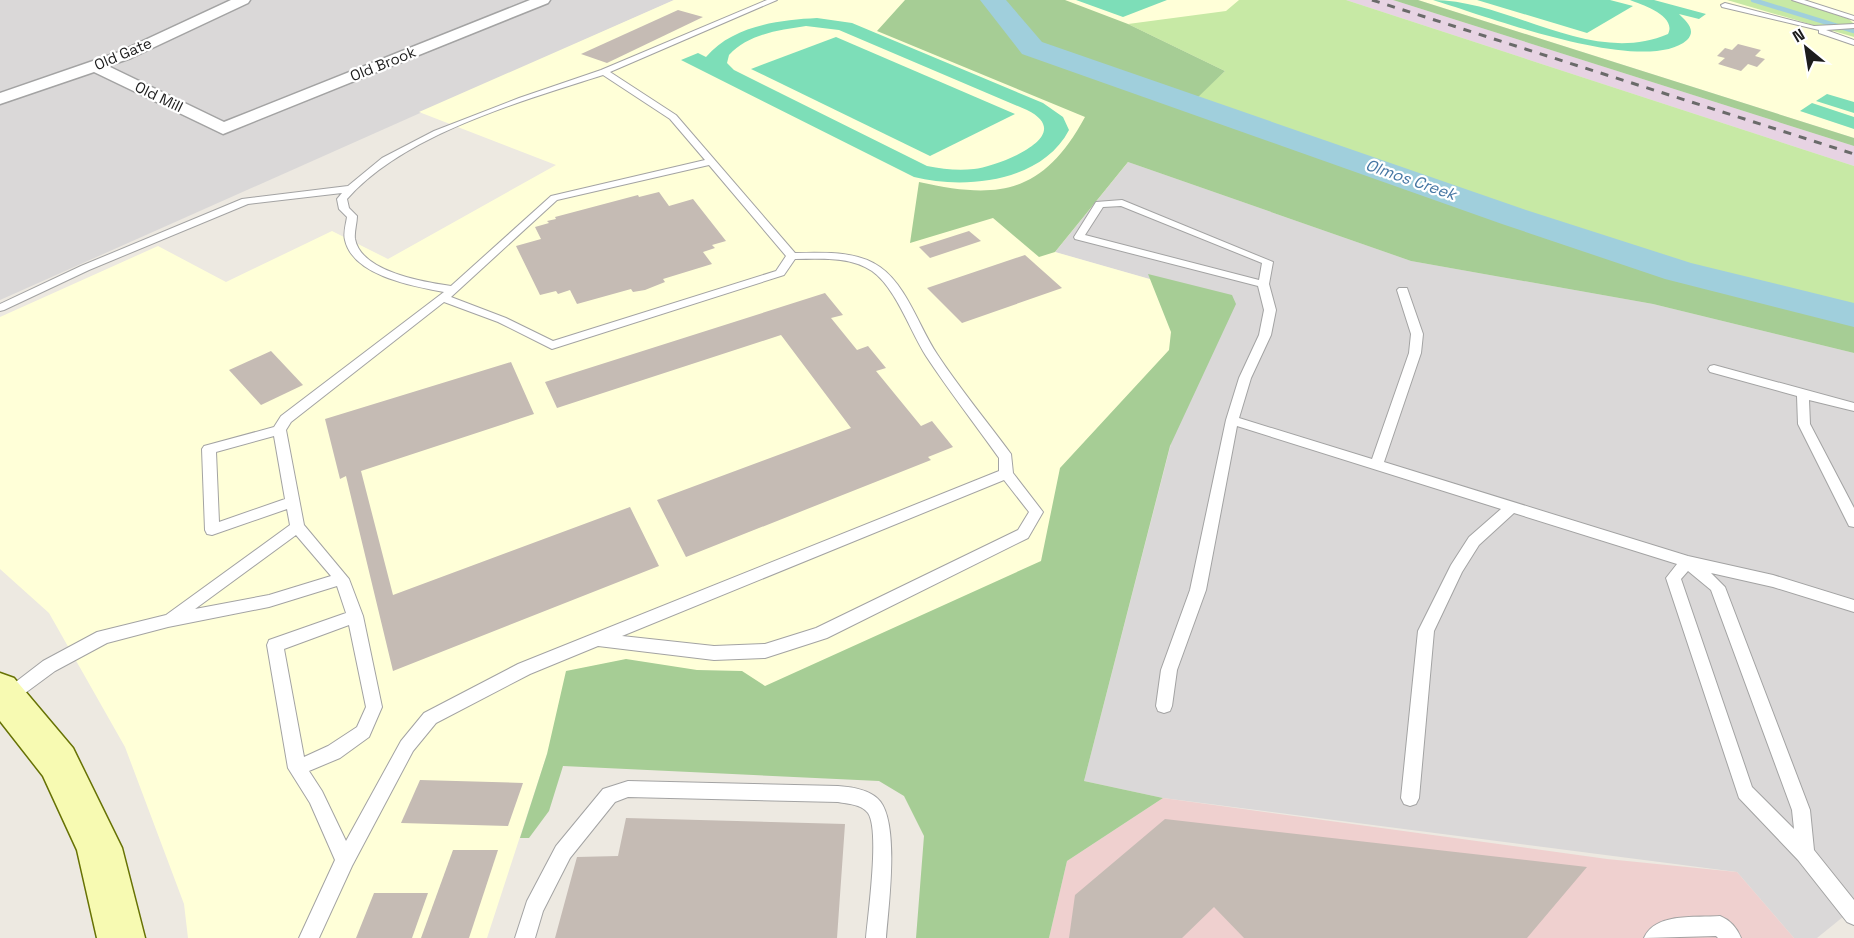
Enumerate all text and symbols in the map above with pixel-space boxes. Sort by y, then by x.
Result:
north arrow [1776,18,1836,78]
text: N [1789,24,1809,47]
street label: Old Gate [91,33,155,74]
street label: Old Brook [347,42,418,85]
street label: Old Mill [132,77,186,116]
water label: Olmos Creek [1363,154,1461,206]

